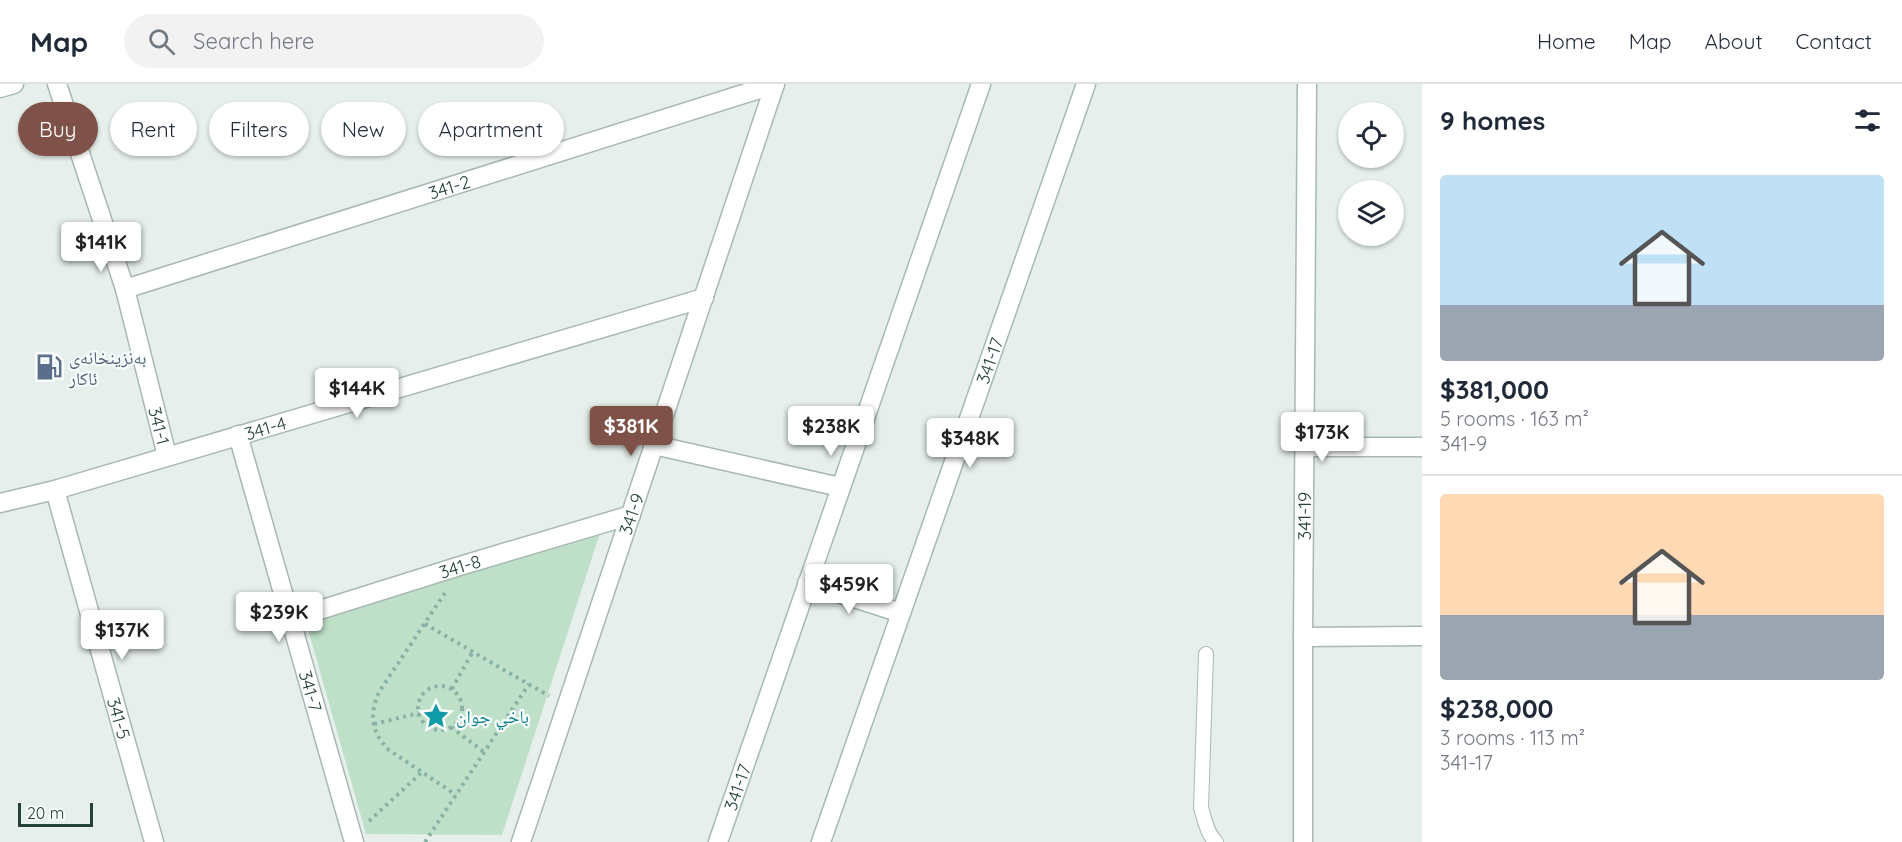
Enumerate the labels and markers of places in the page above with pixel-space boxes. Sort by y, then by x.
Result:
pin: $141K [59,222,143,273]
place label: بەنزینخانەی ئاکار [68,346,147,390]
fuel station icon: بەنزینخانەی ئاکار [34,352,64,382]
pin: $144K [315,368,399,419]
pin: $381K [589,406,673,457]
pin: $238K [789,406,873,457]
pin: $173K [1280,412,1364,463]
pin: $348K [928,418,1012,469]
pin: $459K [807,564,891,615]
pin: $239K [237,592,321,643]
pin: $137K [80,610,164,661]
place icon: باخي جوان [421,701,451,731]
place label: باخي جوان [456,705,529,731]

